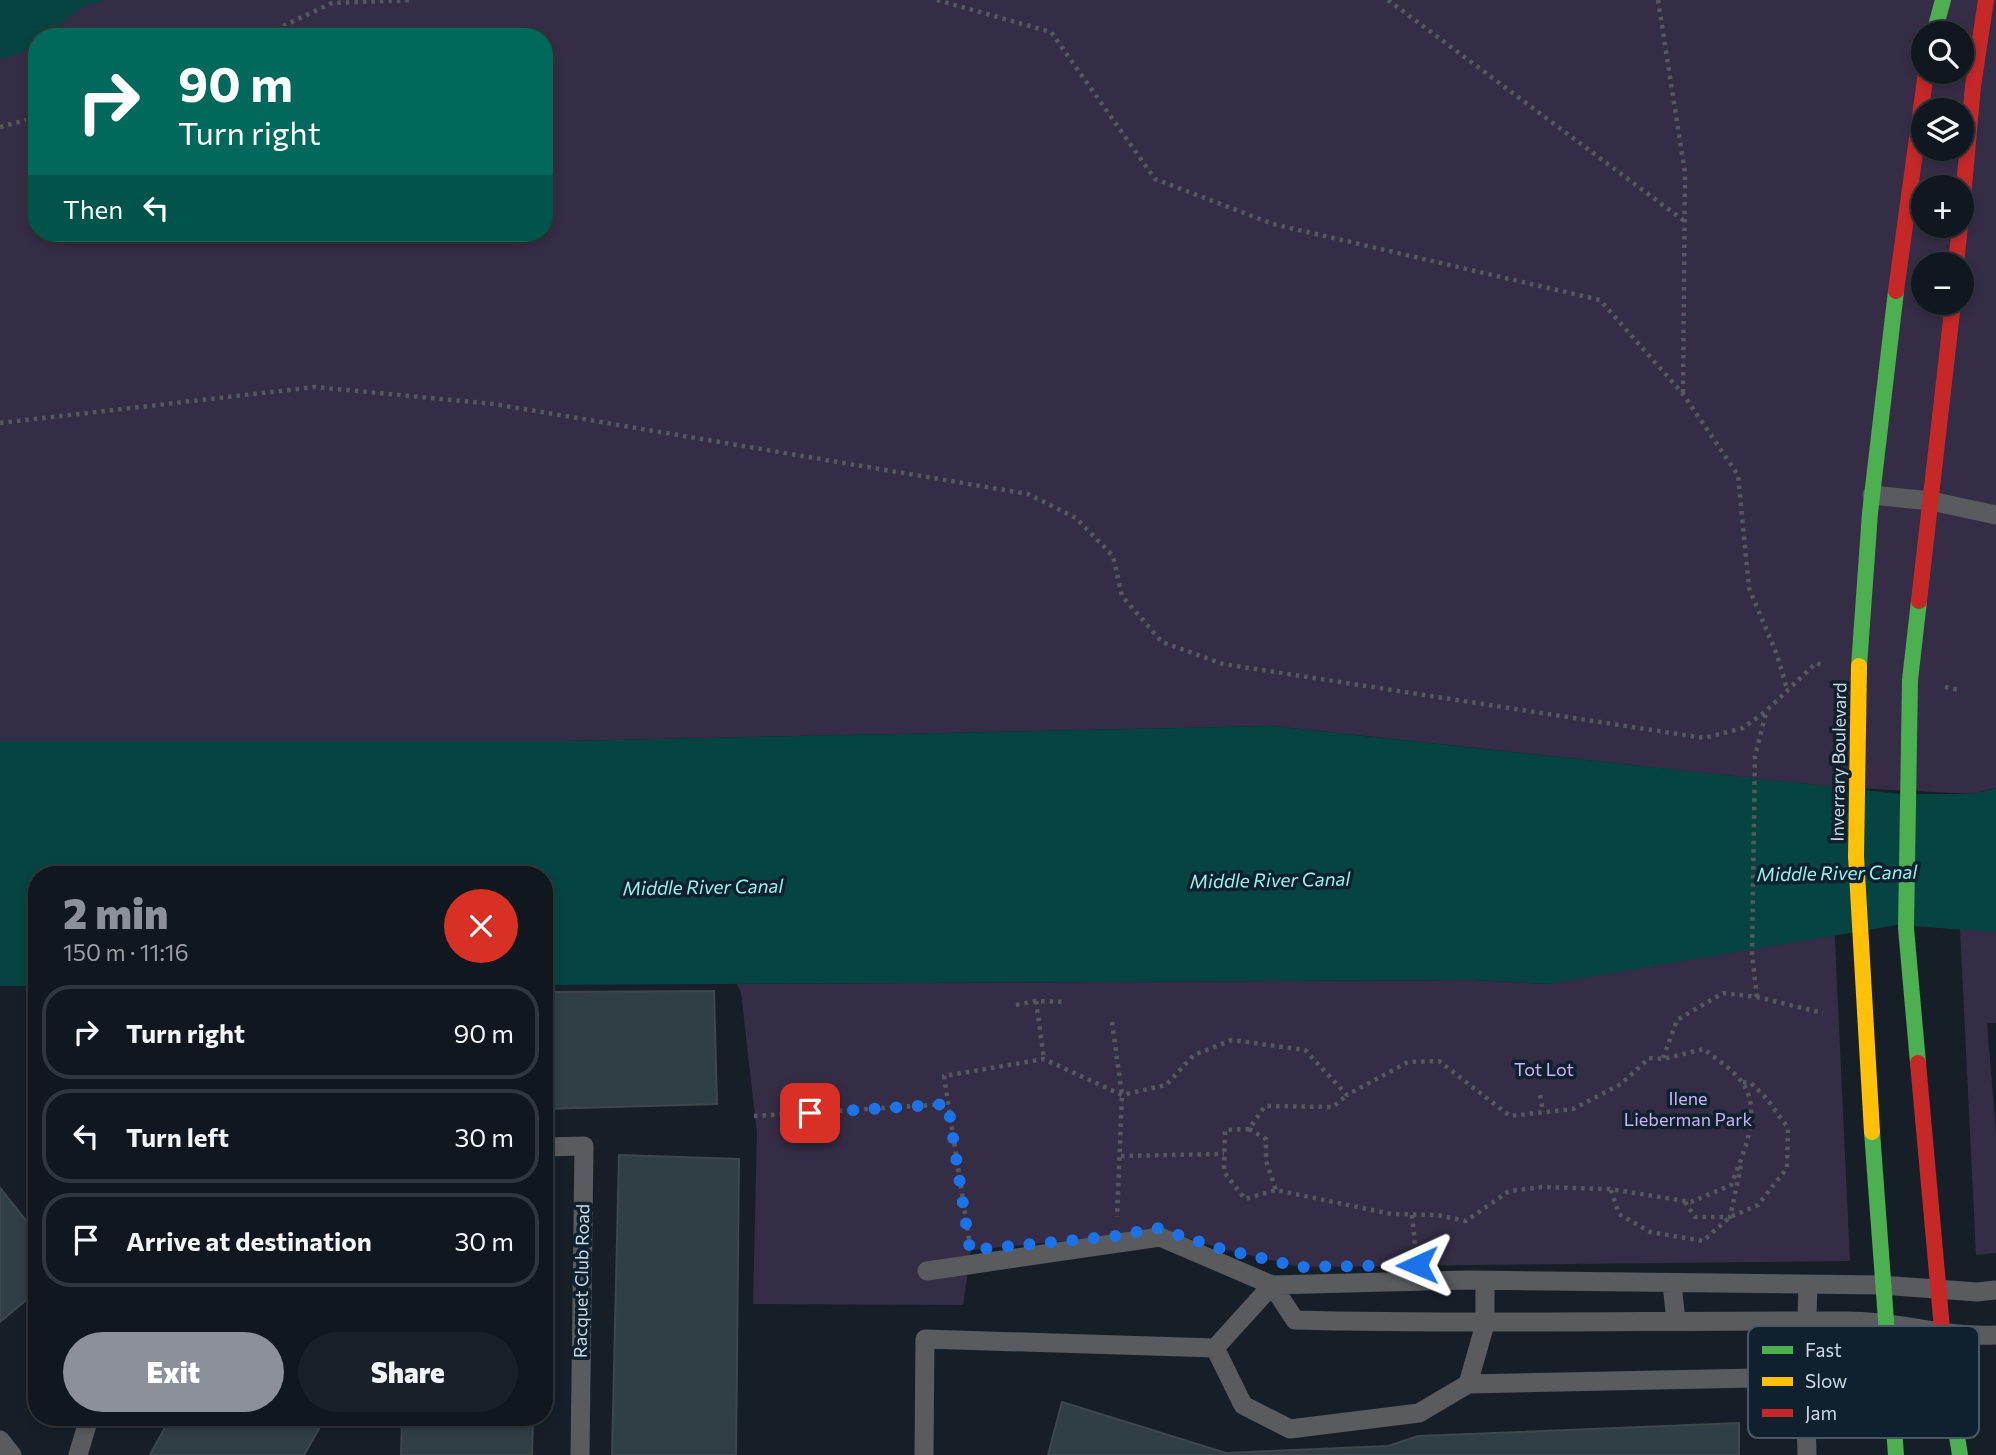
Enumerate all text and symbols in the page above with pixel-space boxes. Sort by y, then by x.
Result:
map controls [1911,21,1974,315]
button: search [1911,21,1974,84]
text: 90 m [178,52,293,112]
icon: right [63,56,154,147]
button: layers [1911,98,1974,161]
text: Turn right [178,112,321,152]
button: + [1911,175,1974,238]
icon: left [137,189,175,227]
text: Then [63,193,123,224]
button: − [1911,252,1974,315]
street label: Inverrary Boulevard [1826,682,1850,842]
water label: Middle River Canal [1757,860,1919,885]
water label: Middle River Canal [1190,867,1352,892]
water label: Middle River Canal [623,874,785,899]
text: 2 min [63,886,169,938]
button: close [444,889,518,963]
text: 150 m · 11:16 [63,938,189,966]
icon: right [67,1013,105,1051]
text: Turn right [126,1017,245,1048]
text: 90 m [454,1017,514,1048]
park label: Tot Lot [1514,1058,1574,1080]
pin [780,1083,840,1143]
park label: Ilene Lieberman Park [1624,1087,1752,1130]
icon: arrive [791,1094,829,1132]
icon: left [67,1117,105,1155]
text: Turn left [126,1121,229,1152]
text: 30 m [455,1121,514,1152]
street label: Racquet Club Road [569,1204,593,1358]
icon: arrive [67,1221,105,1259]
text: Arrive at destination [126,1225,372,1256]
text: 30 m [455,1225,514,1256]
position arrow [1380,1228,1454,1302]
legend [1748,1326,1979,1438]
button: Exit [63,1332,284,1412]
button: Share [298,1332,518,1412]
text: Fast [1805,1338,1842,1361]
text: Slow [1805,1369,1847,1392]
text: Jam [1805,1401,1837,1424]

